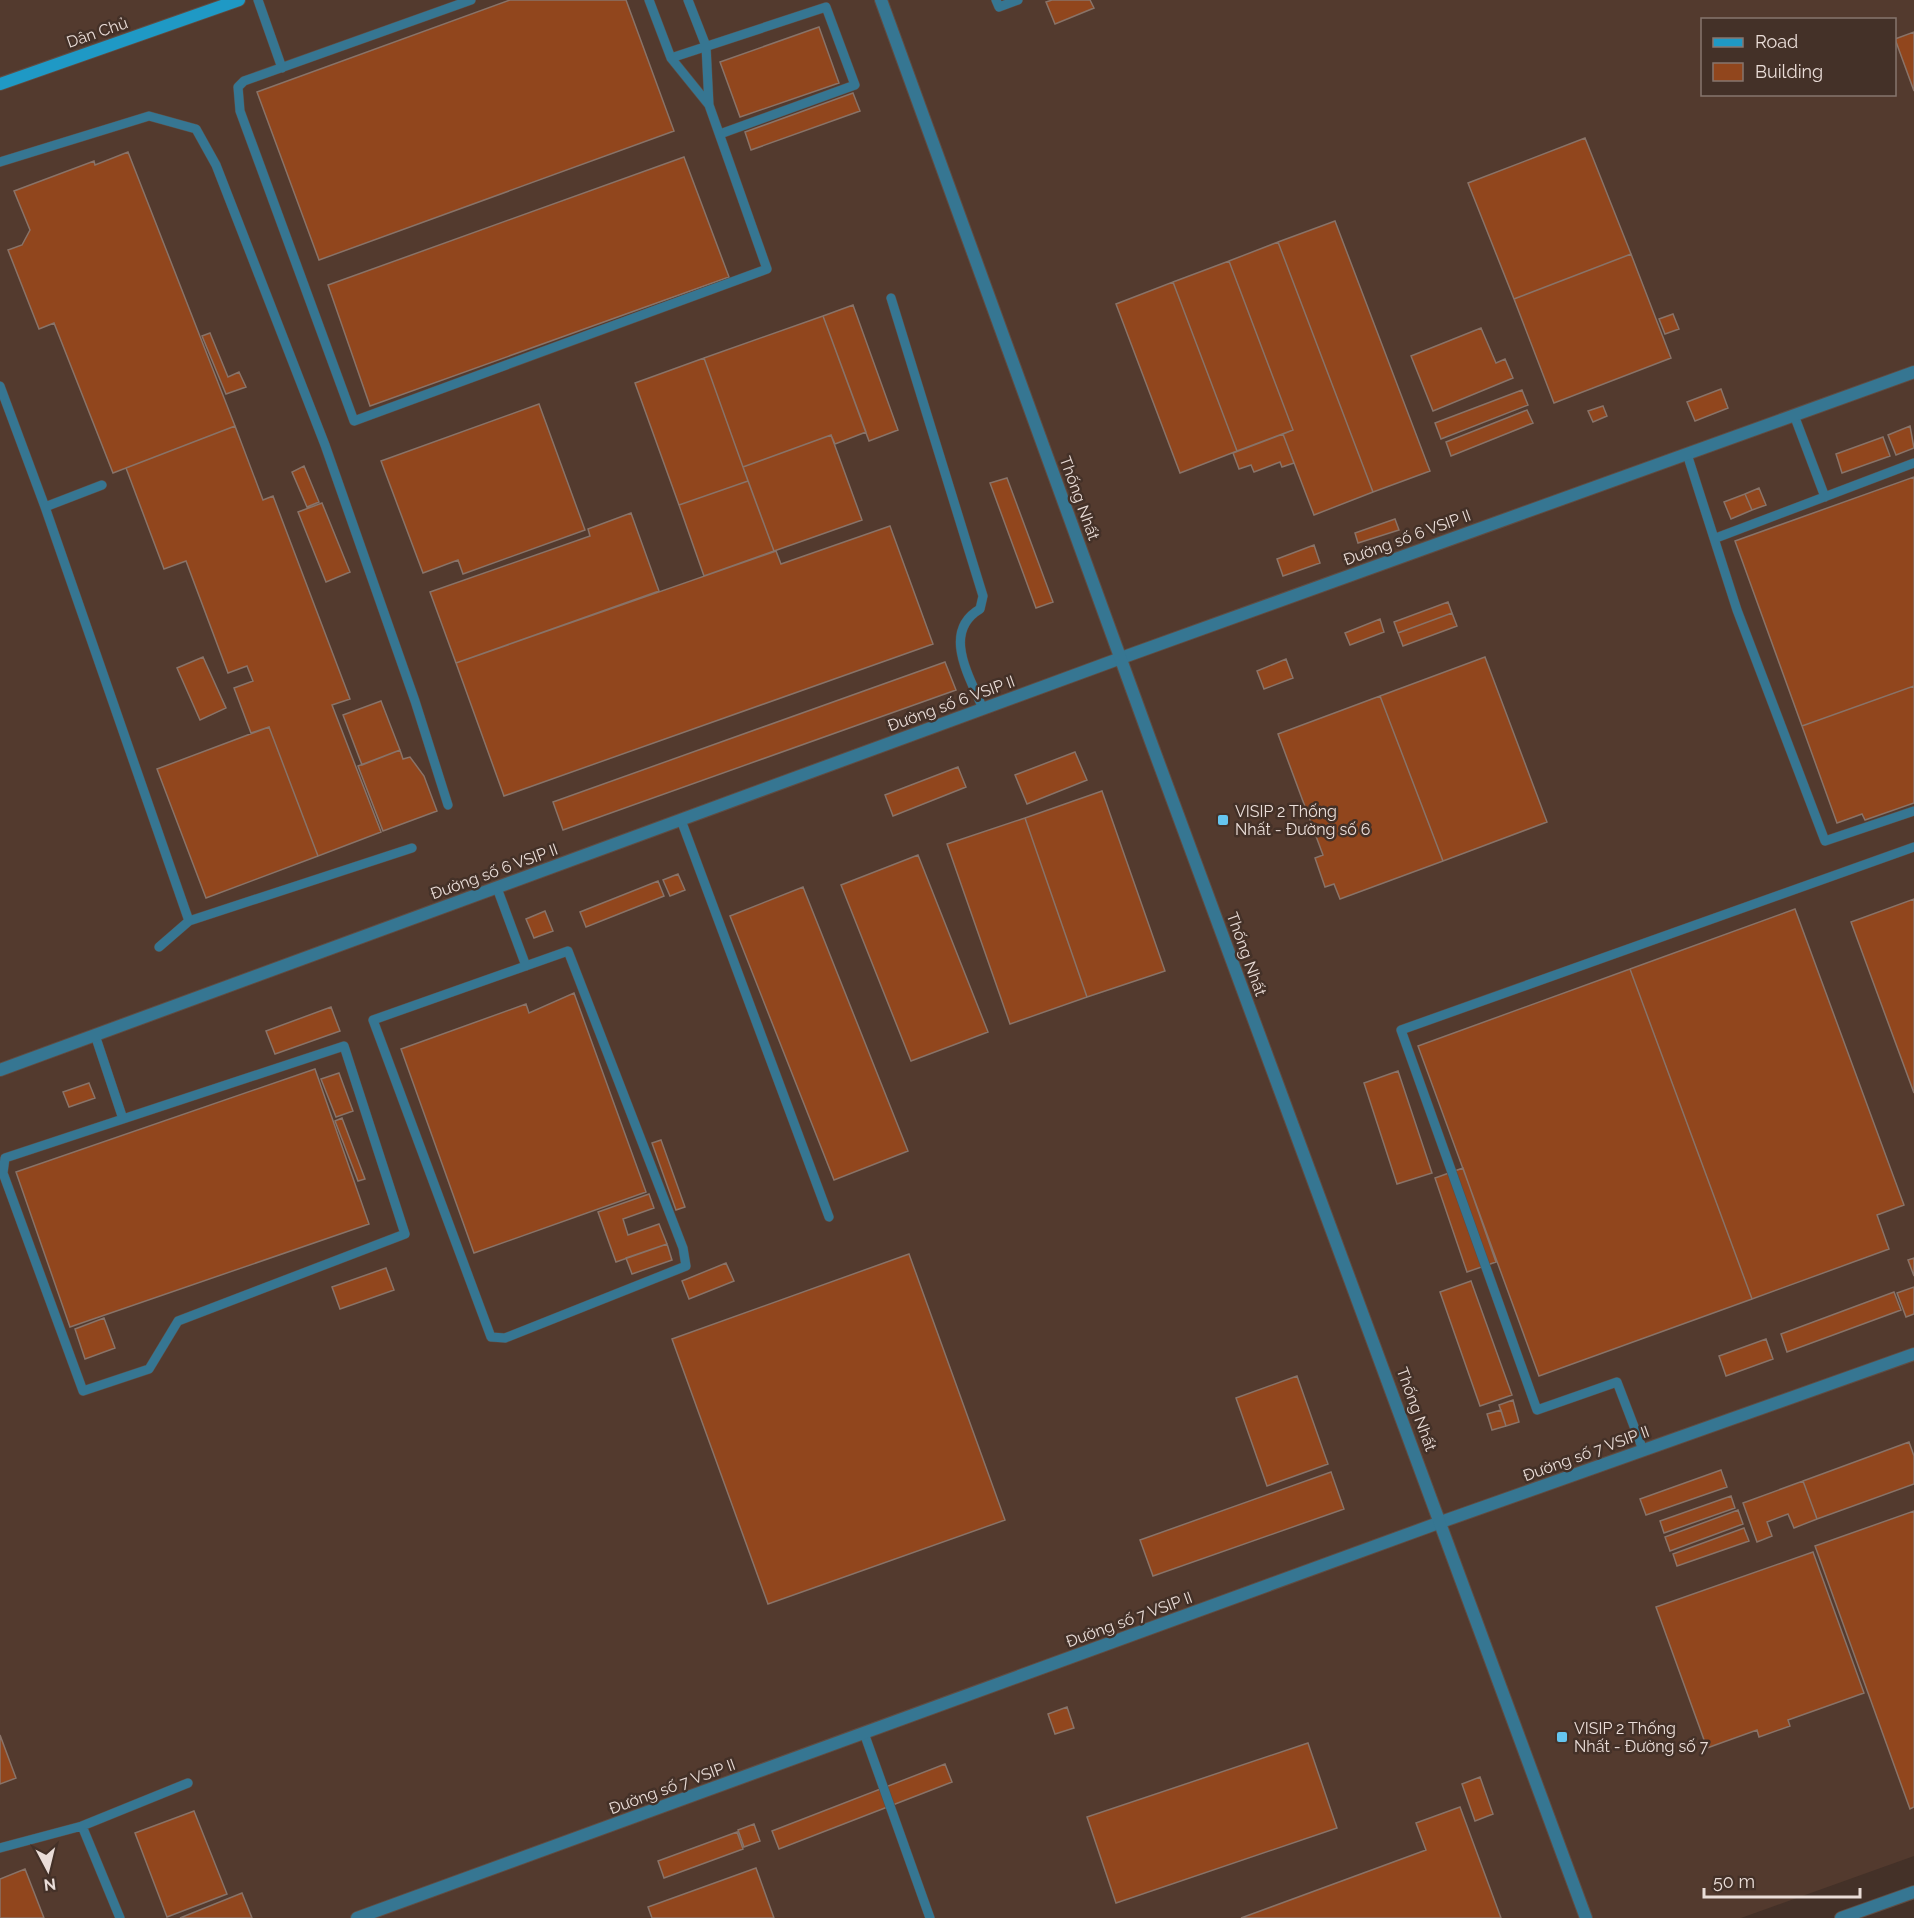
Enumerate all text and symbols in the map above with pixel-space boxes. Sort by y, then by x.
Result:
street label: Dân Chủ [64,13,130,52]
legend [1701,18,1896,96]
text: Road [1755,31,1798,52]
text: Building [1755,61,1823,82]
street label: Thống Nhất [1056,454,1104,543]
street label: Đường số 6 VSIP II [1341,506,1473,569]
street label: Đường số 6 VSIP II [885,672,1017,735]
place label: VISIP 2 Thống Nhất - Đường số 6 [1235,802,1371,839]
marker: VISIP 2 Thống Nhất - Đường số 6 [1216,813,1230,827]
street label: Đường số 6 VSIP II [428,840,560,903]
street label: Thống Nhất [1223,910,1271,999]
street label: Thống Nhất [1393,1365,1441,1454]
street label: Đường số 7 VSIP II [1520,1422,1652,1485]
street label: Đường số 7 VSIP II [1063,1588,1195,1651]
place label: VISIP 2 Thống Nhất - Đường số 7 [1574,1719,1709,1756]
marker: VISIP 2 Thống Nhất - Đường số 7 [1555,1730,1569,1744]
street label: Đường số 7 VSIP II [606,1755,738,1818]
north arrow [18,1840,78,1900]
scale bar [1704,1861,1860,1899]
text: 50 m [1713,1871,1755,1892]
text: N [43,1874,57,1895]

